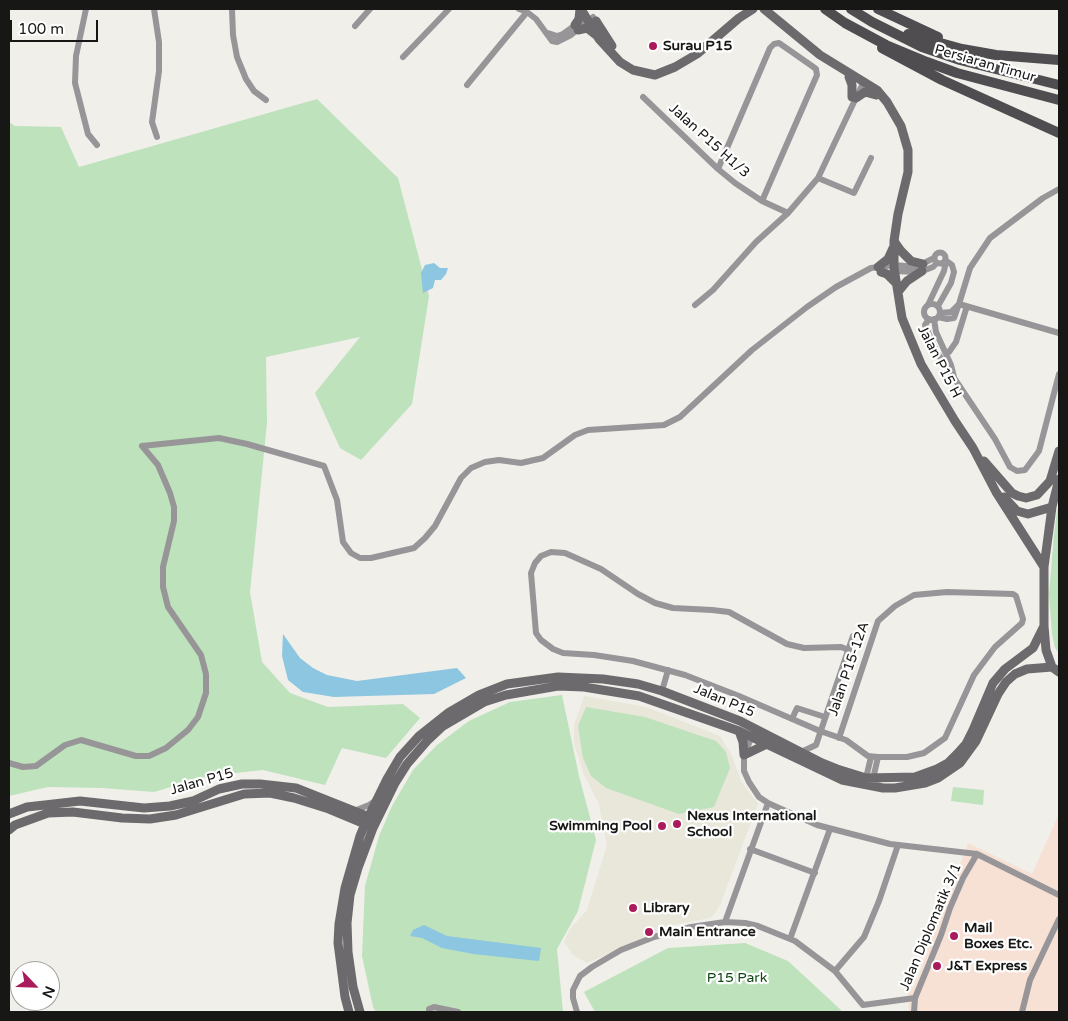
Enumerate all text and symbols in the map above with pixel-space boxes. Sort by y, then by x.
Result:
scale bar [12,10,100,42]
text: 100 m [18,20,64,38]
place label: Surau P15 [663,38,732,54]
marker: Surau P15 [647,40,659,52]
street label: Persiaran Timur [932,42,1038,86]
street label: Jalan P15 H1/3 [665,100,753,182]
street label: Jalan P15 H [914,323,964,401]
street label: Jalan P15-12A [825,620,873,718]
street label: Jalan P15 [691,681,757,721]
street label: Jalan P15 [168,765,236,799]
place label: Nexus International School [687,808,817,840]
place label: Swimming Pool [549,818,652,834]
marker: Nexus International School [671,818,683,830]
marker: Swimming Pool [656,820,668,832]
street label: Jalan Diplomatik 3/1 [896,861,966,993]
place label: Library [643,900,689,916]
marker: Library [627,902,639,914]
place label: Mail Boxes Etc. [964,920,1033,952]
place label: Main Entrance [659,924,756,940]
marker: Main Entrance [643,926,655,938]
marker: Mail Boxes Etc. [948,930,960,942]
place label: J&T Express [947,958,1027,974]
marker: J&T Express [931,960,943,972]
north arrow [10,961,60,1011]
park label: P15 Park [707,970,767,986]
text: N [38,983,58,1000]

